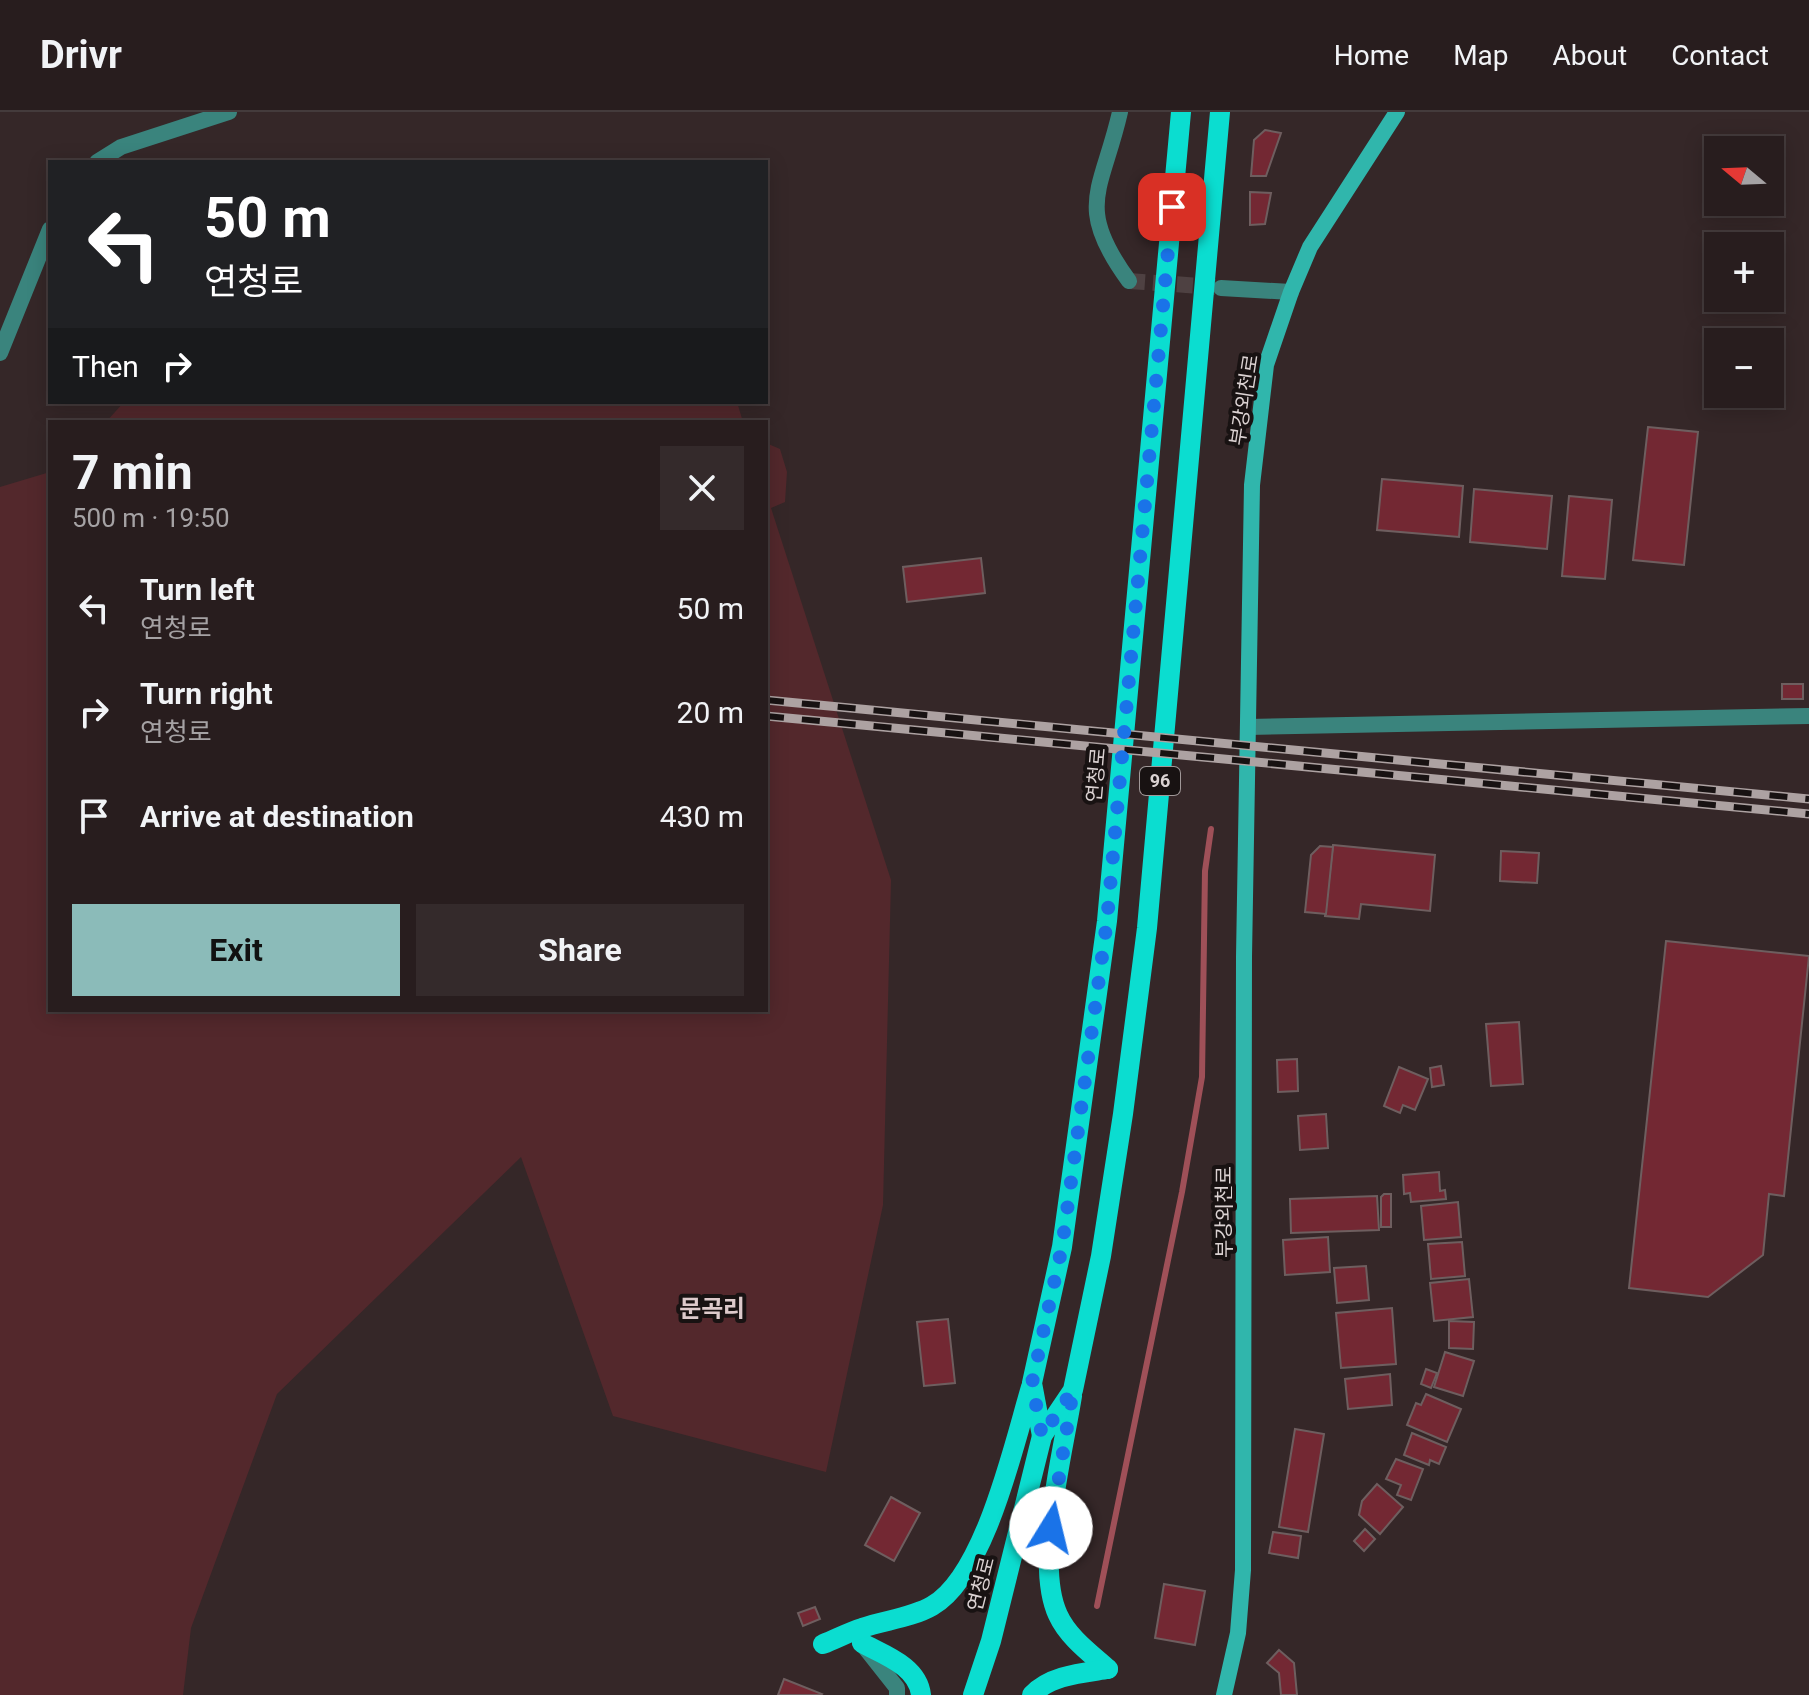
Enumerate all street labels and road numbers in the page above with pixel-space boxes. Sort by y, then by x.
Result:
street label: 부강외천로 [1225,353,1263,447]
street label: 연청로 [1082,746,1110,804]
road number: 96 [1140,767,1180,795]
street label: 부강외천로 [1212,1166,1236,1258]
street label: 연청로 [963,1554,999,1614]

